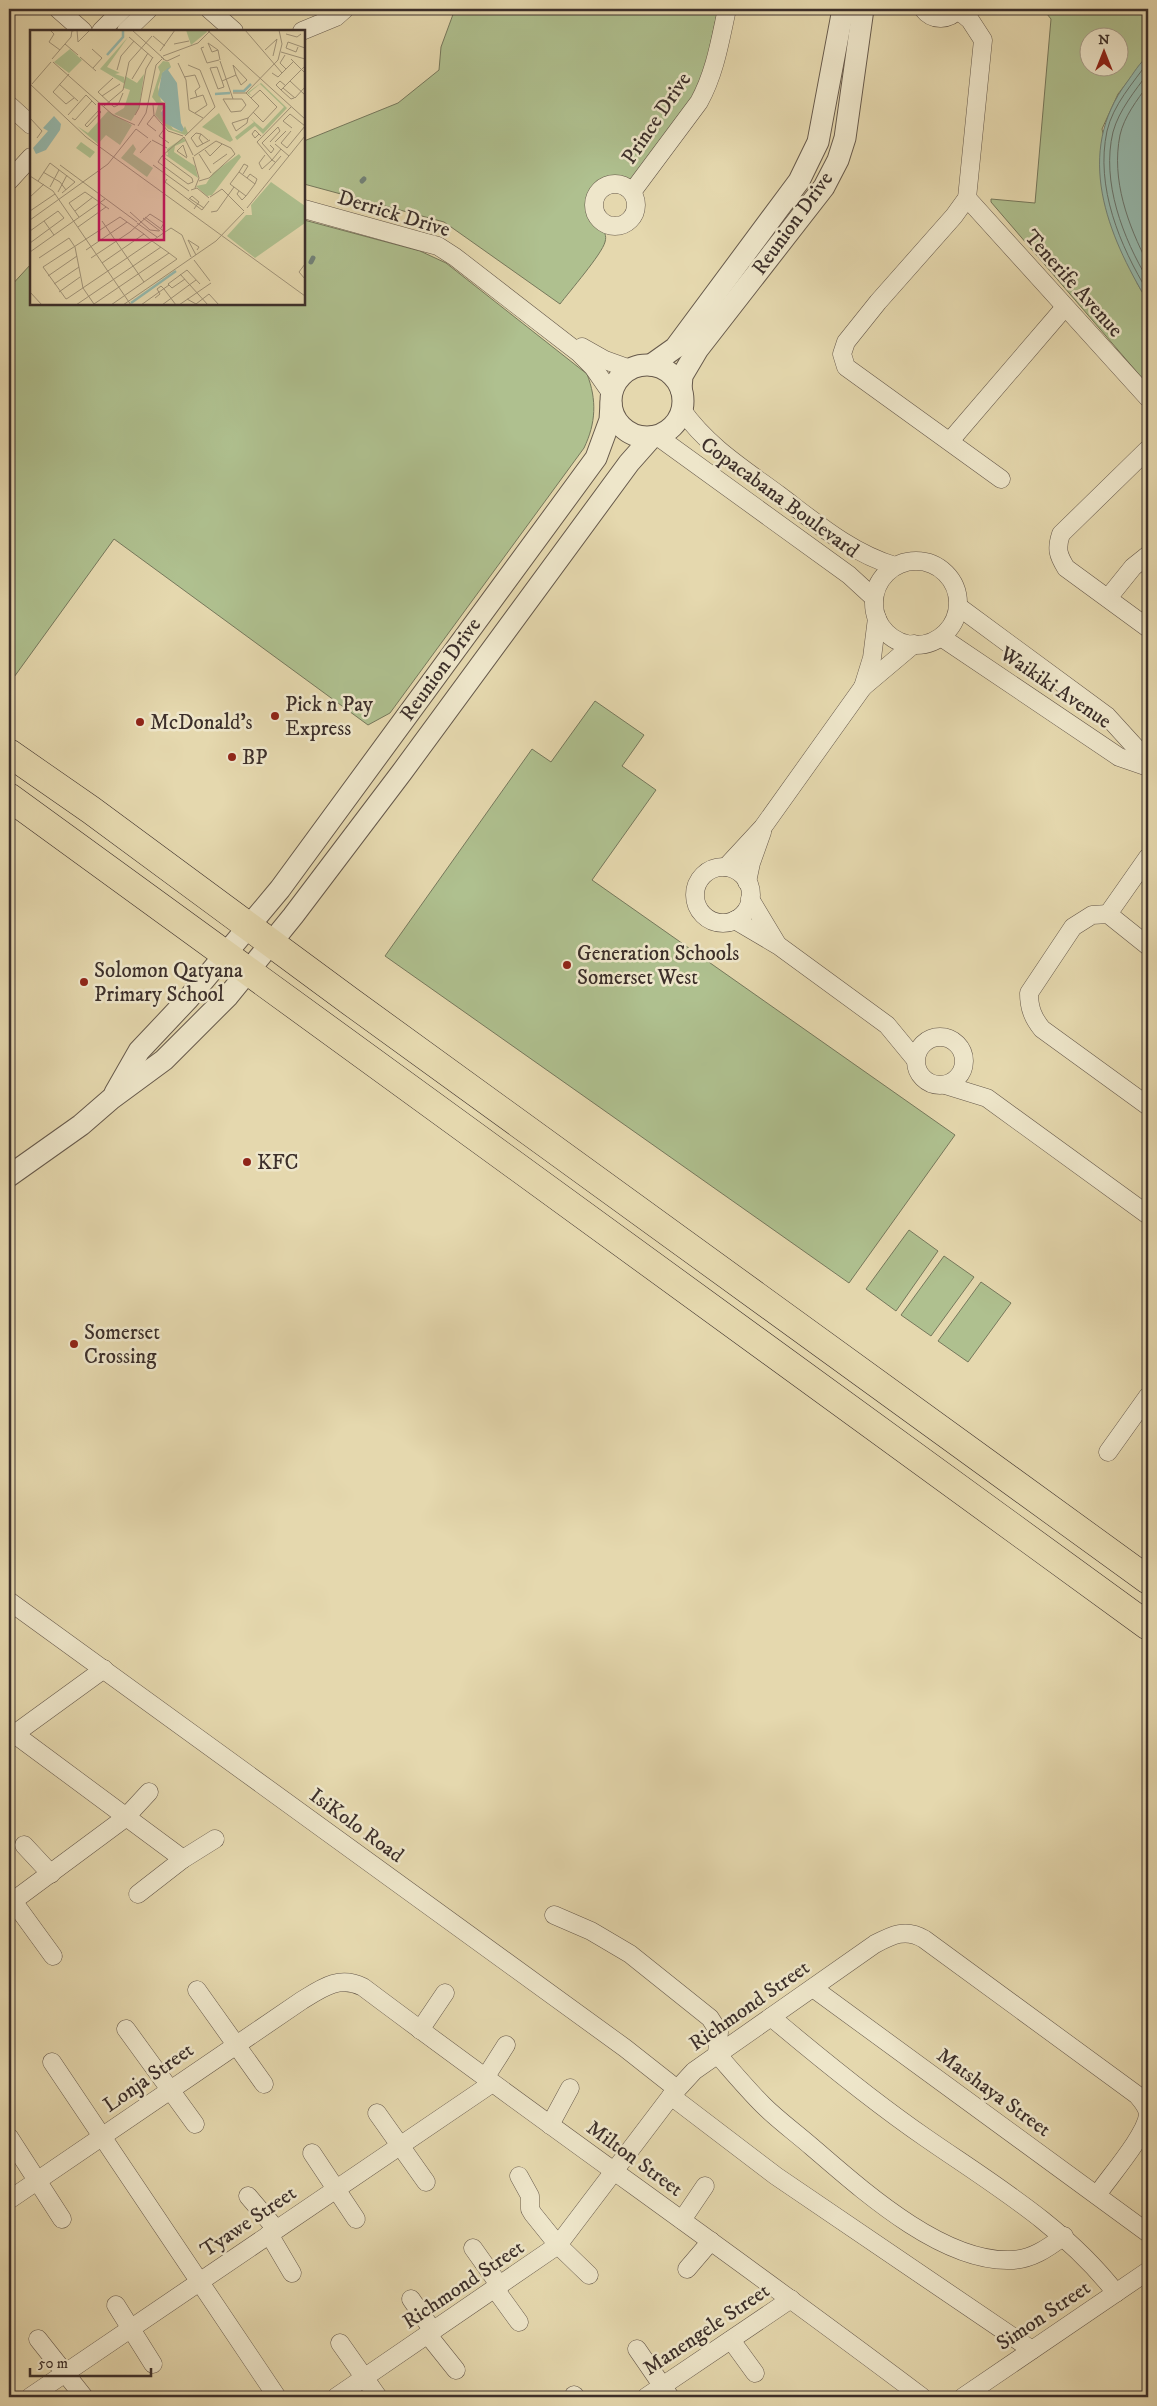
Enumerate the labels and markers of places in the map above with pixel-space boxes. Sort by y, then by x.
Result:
place label: Pick n Pay Express [285,692,374,742]
place label: McDonald's [150,710,253,736]
marker: Pick n Pay Express [269,710,281,722]
marker: McDonald's [134,716,146,728]
place label: BP [242,745,267,771]
marker: BP [226,751,238,763]
place label: Generation Schools Somerset West [577,941,739,991]
place label: Solomon Qatyana Primary School [94,958,243,1008]
marker: Generation Schools Somerset West [561,959,573,971]
marker: Solomon Qatyana Primary School [78,976,90,988]
place label: KFC [257,1150,299,1176]
marker: KFC [241,1156,253,1168]
place label: Somerset Crossing [84,1320,160,1370]
marker: Somerset Crossing [68,1338,80,1350]

